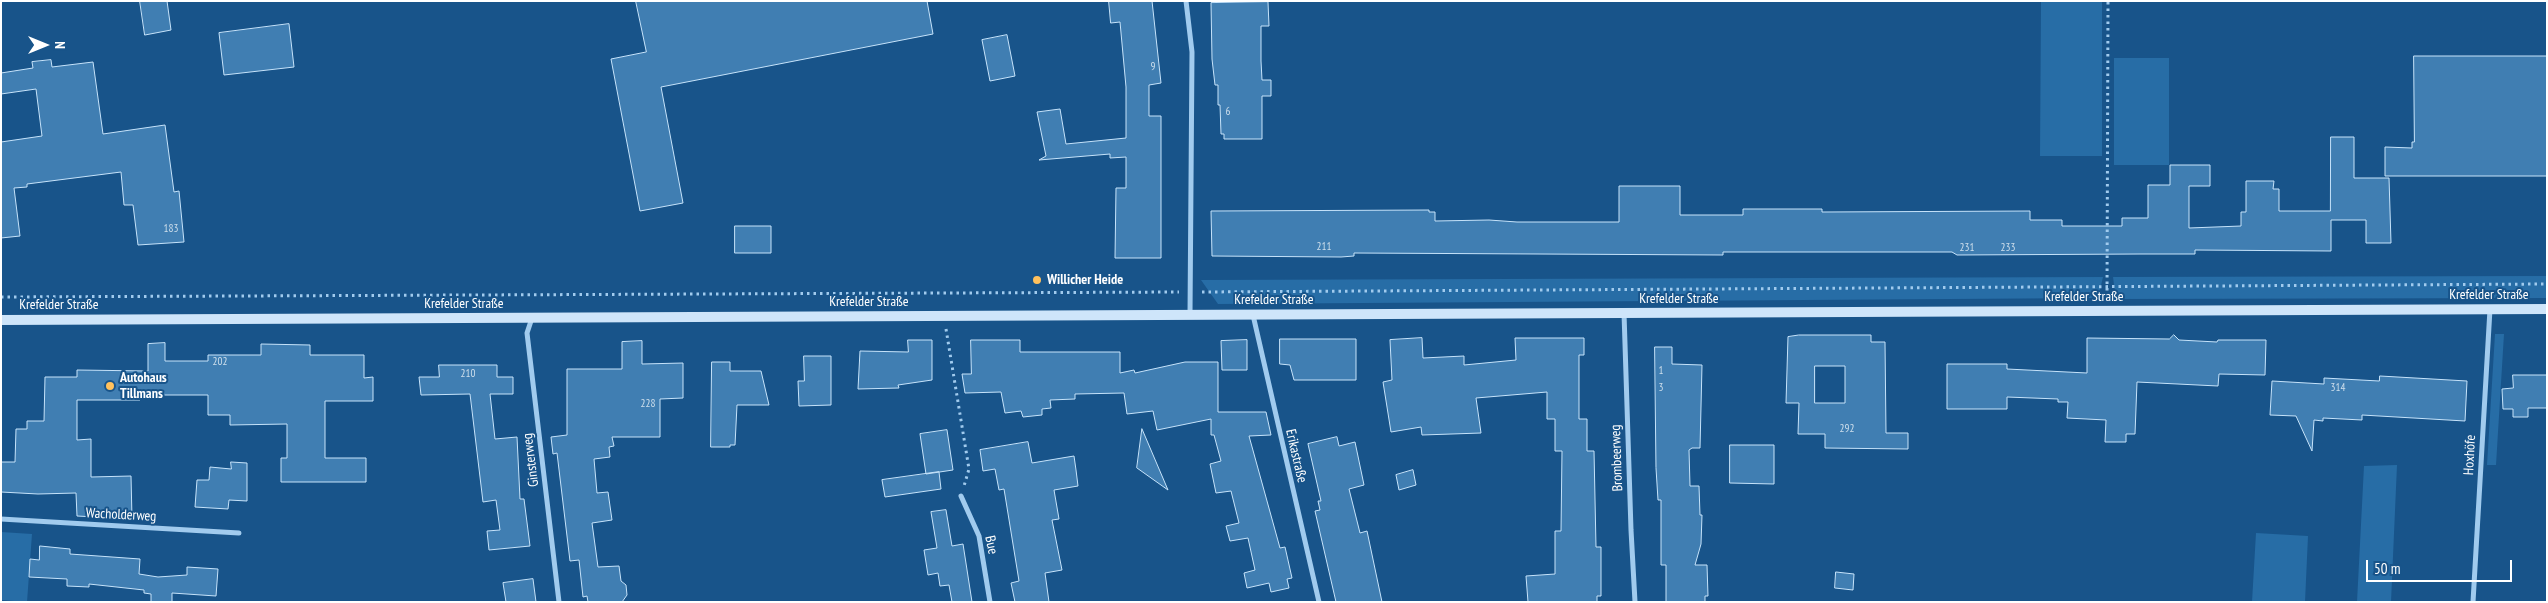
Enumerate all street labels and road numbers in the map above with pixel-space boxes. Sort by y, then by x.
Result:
street label: Krefelder Straße [2449,287,2529,303]
street label: Krefelder Straße [2044,289,2124,305]
street label: Krefelder Straße [1639,291,1719,307]
street label: Krefelder Straße [1234,292,1314,308]
street label: Krefelder Straße [829,294,909,310]
street label: Krefelder Straße [424,296,504,312]
street label: Krefelder Straße [19,297,99,313]
street label: Brombeerweg [1607,424,1627,492]
street label: Erikastraße [1282,428,1310,484]
street label: Ginsterweg [519,432,543,488]
street label: Hoxhöfe [2461,434,2479,476]
street label: Wacholderweg [85,505,157,525]
street label: Bue [981,534,1001,556]

